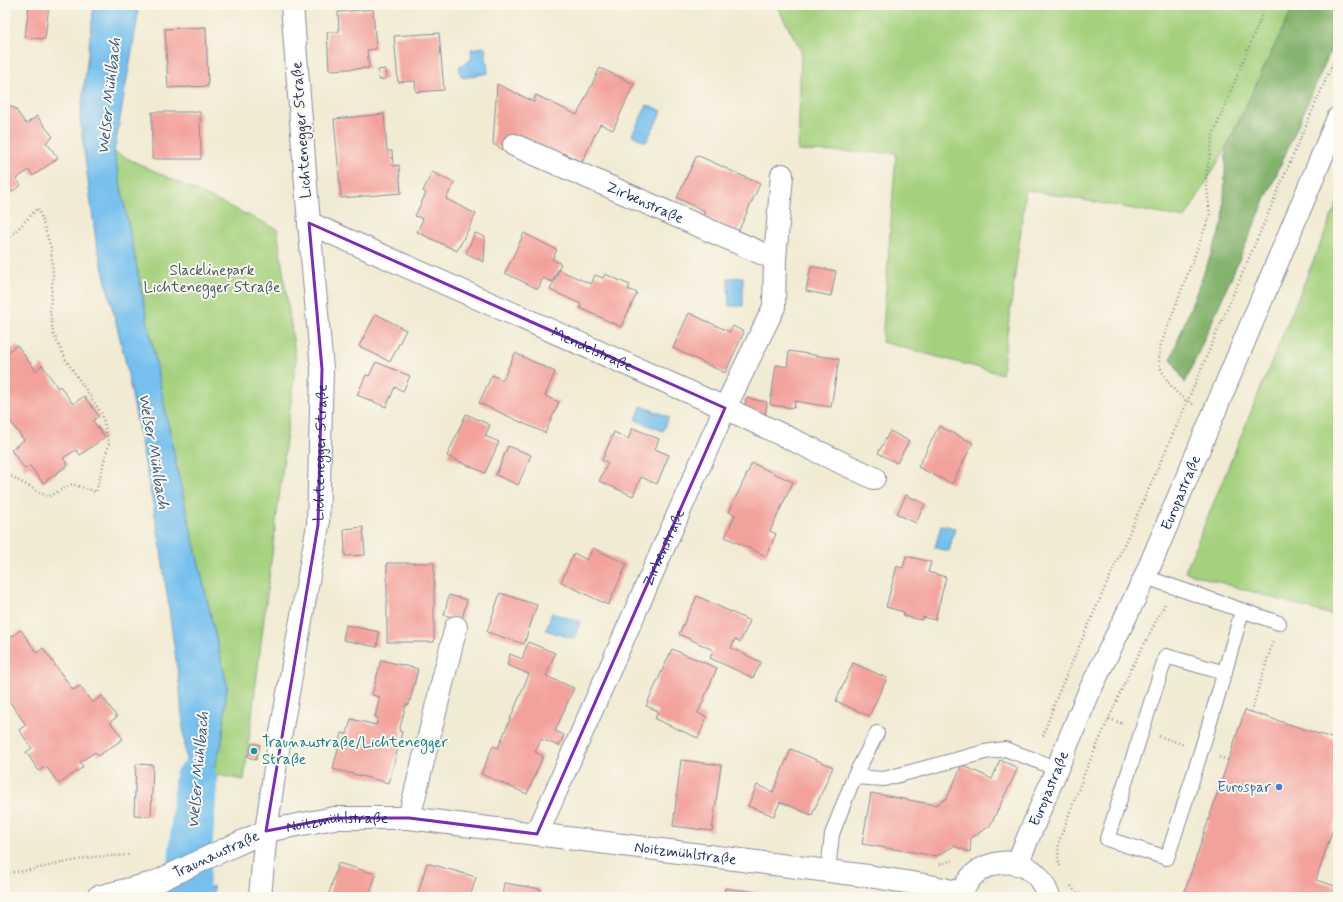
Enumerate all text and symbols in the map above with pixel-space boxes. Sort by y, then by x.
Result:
water label: Welser Mühlbach [93,37,126,155]
street label: Lichtenegger Straße [287,61,318,199]
street label: Zirbenstraße [603,177,687,229]
park label: Slacklinepark Lichtenegger Straße [144,261,280,299]
street label: Mendelstraße [548,323,636,377]
street label: Lichtenegger Straße [309,384,333,521]
water label: Welser Mühlbach [133,392,174,511]
street label: Europastraße [1157,452,1206,534]
street label: Zirbenstraße [638,506,690,590]
water label: Welser Mühlbach [183,711,214,829]
place label: Traunaustraße/Lichtenegger Straße [262,733,449,770]
marker: Traunaustraße/Lichtenegger Straße [249,746,259,756]
street label: Europastraße [1025,748,1074,829]
place label: Eurospar [1217,778,1271,798]
marker: Eurospar [1274,782,1284,792]
street label: Noitzmühlstraße [284,809,388,838]
street label: Traunaustraße [170,826,263,884]
street label: Noitzmühlstraße [633,838,738,870]

